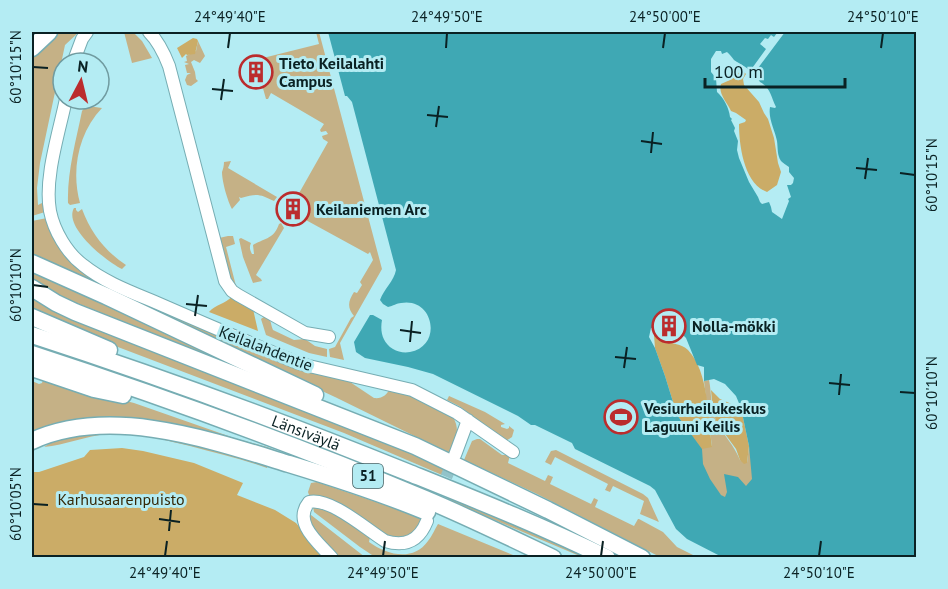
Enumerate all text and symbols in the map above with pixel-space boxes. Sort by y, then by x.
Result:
text: 24°49'40"E [194,7,266,26]
text: 24°49'50"E [411,7,483,26]
text: 24°50'00"E [629,7,701,26]
text: 24°50'10"E [847,7,919,26]
text: 60°10'15"N [6,30,25,104]
north arrow [51,51,111,111]
scale bar [705,51,844,89]
place label: Tieto Keilalahti Campus [279,53,384,91]
building icon: Tieto Keilalahti Campus [238,54,274,90]
text: N [76,56,89,77]
text: 100 m [714,60,763,83]
text: 60°10'15"N [922,138,941,212]
building icon: Keilaniemen Arc [275,191,311,227]
place label: Keilaniemen Arc [316,199,427,219]
text: 60°10'10"N [6,248,25,322]
building icon: Nolla-mökki [651,308,687,344]
place label: Nolla-mökki [692,316,776,336]
street label: Keilalahdentie [216,321,316,375]
text: 60°10'10"N [922,356,941,430]
place label: Vesiurheilukeskus Laguuni Keilis [643,398,766,436]
sports icon: Vesiurheilukeskus Laguuni Keilis [603,399,639,435]
street label: Länsiväylä [269,410,343,455]
road number: 51 [353,464,383,488]
text: 60°10'05"N [6,467,25,541]
park label: Karhusaarenpuisto [57,489,185,509]
text: 24°49'40"E [129,563,201,582]
text: 24°49'50"E [347,563,419,582]
text: 24°50'00"E [565,563,637,582]
text: 24°50'10"E [783,563,855,582]

